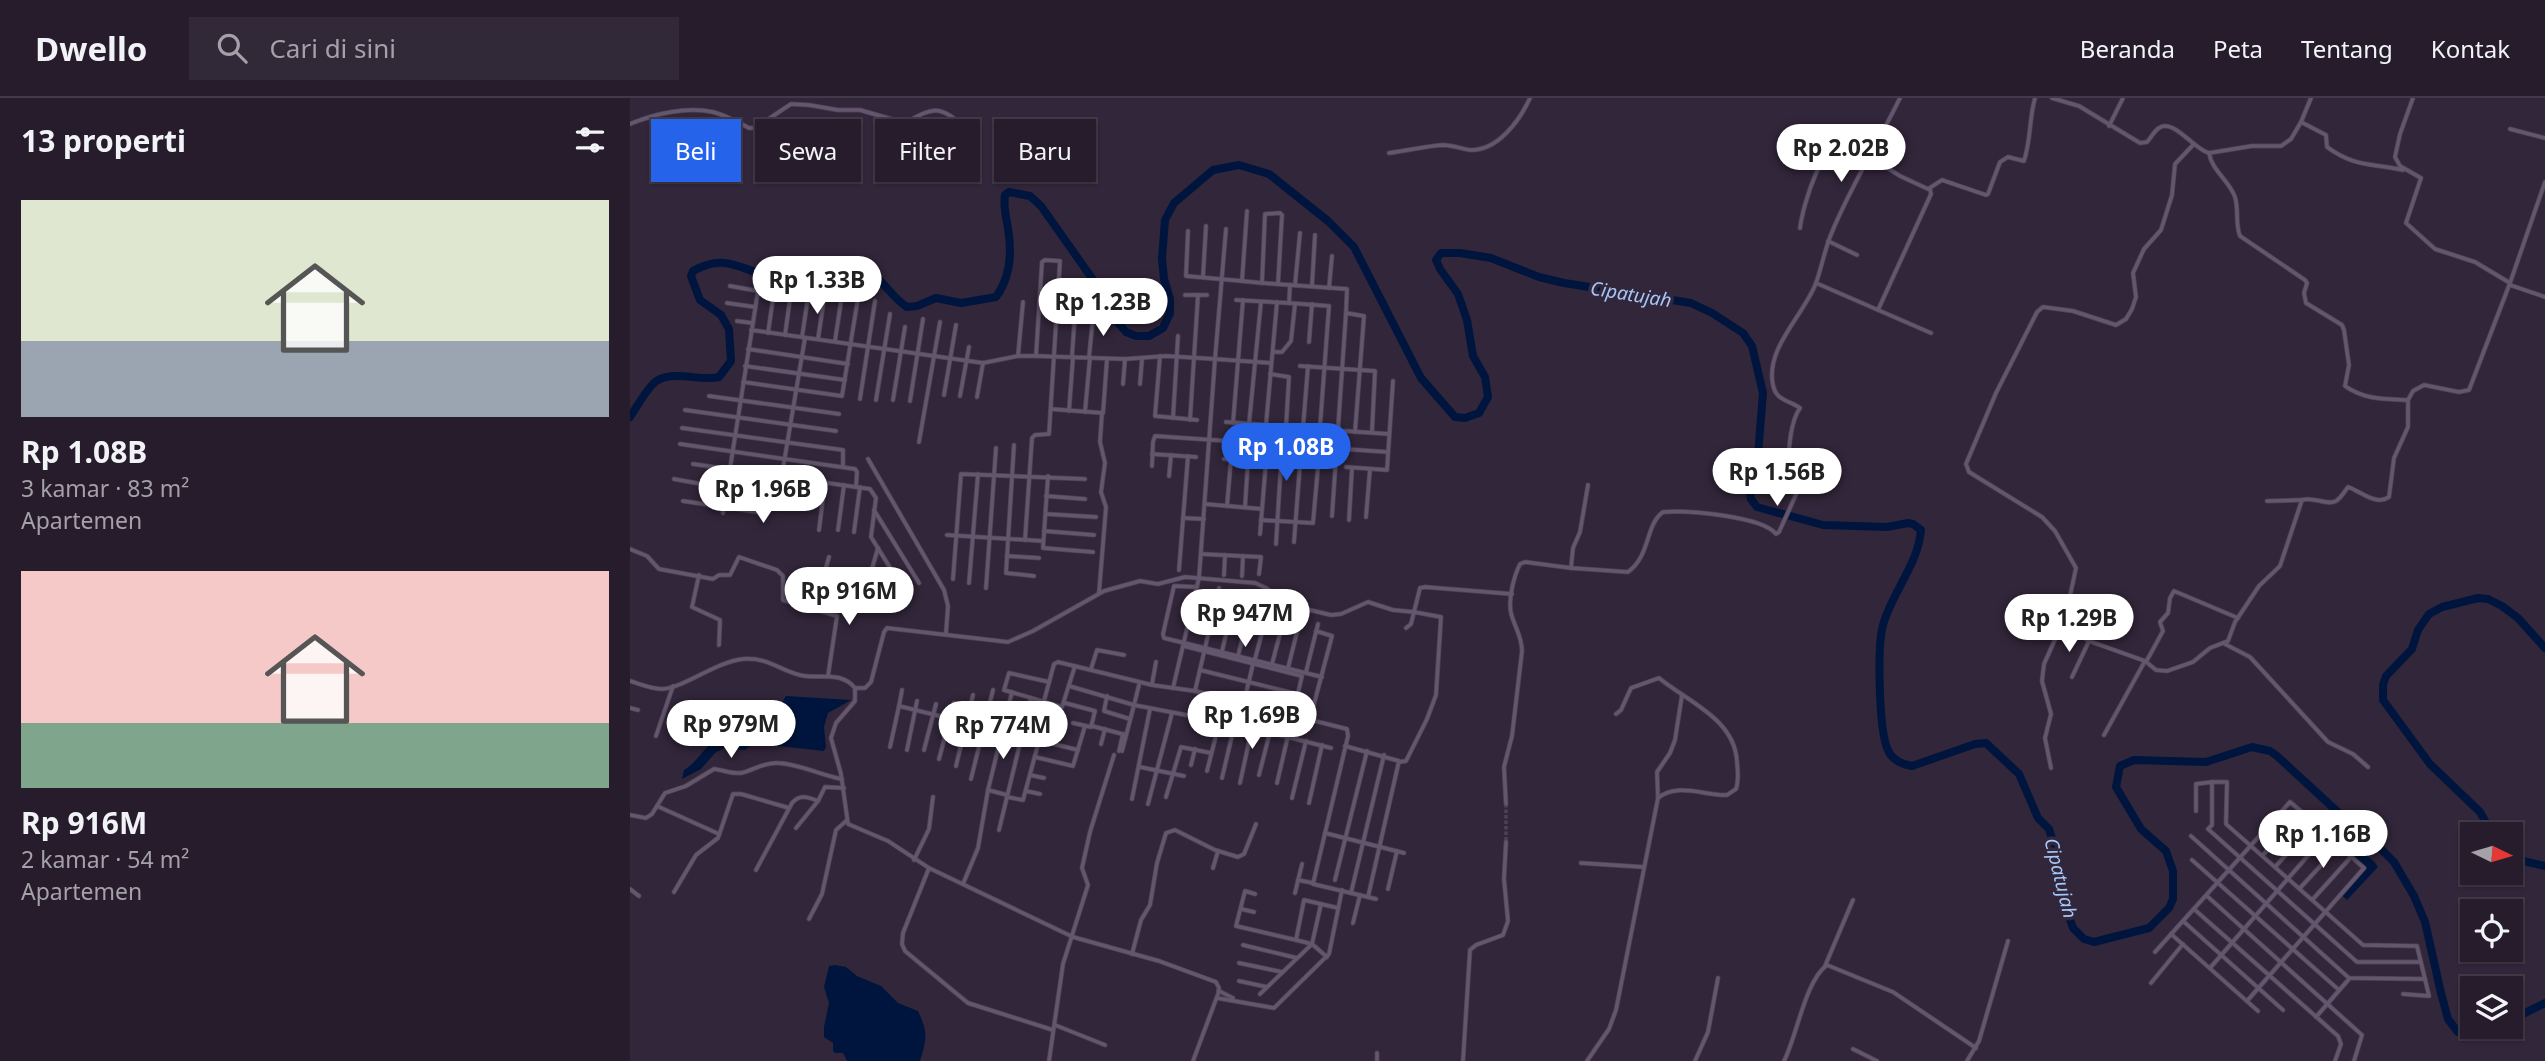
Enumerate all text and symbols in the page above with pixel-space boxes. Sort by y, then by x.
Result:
search box [189,17,679,80]
text: Dwello [35,26,147,71]
icon: search [213,29,251,67]
text: Cari di sini [269,30,396,66]
text: Beranda [2080,32,2175,65]
text: Peta [2213,32,2263,65]
text: Tentang [2301,32,2393,65]
text: Kontak [2431,32,2510,65]
chip: Beli [651,119,741,182]
chip: Sewa [755,119,861,182]
chip: Filter [875,119,980,182]
chip: Baru [994,119,1096,182]
text: 13 properti [21,120,186,161]
icon: filters [571,121,609,159]
pin: Rp 2.02B [1769,125,1913,184]
text: Rp 2.02B [1793,131,1889,163]
icon: home [252,245,378,371]
pin: Rp 1.33B [745,256,889,316]
text: Rp 1.33B [769,263,865,295]
water label: Cipatujah [1589,275,1673,313]
pin: Rp 1.23B [1031,278,1175,338]
text: Rp 1.23B [1055,285,1151,317]
pin: Rp 1.08B [1214,424,1358,483]
text: Rp 1.08B [1238,430,1334,462]
text: Rp 1.08B [21,431,147,472]
pin: Rp 1.56B [1705,448,1849,508]
text: Rp 1.56B [1729,455,1825,487]
pin: Rp 1.96B [691,466,835,525]
text: 3 kamar · 83 m² [21,472,189,504]
text: Rp 1.96B [715,472,811,504]
text: Apartemen [21,504,142,536]
pin: Rp 916M [784,568,914,627]
text: Rp 916M [801,574,897,606]
pin: Rp 947M [1180,589,1310,649]
pin: Rp 1.29B [1997,594,2141,654]
text: Rp 947M [1197,596,1293,628]
text: Rp 1.29B [2021,601,2117,633]
icon: home [252,616,378,742]
pin: Rp 1.69B [1180,692,1324,751]
text: Rp 1.69B [1204,698,1300,730]
pin: Rp 979M [666,700,796,760]
pin: Rp 774M [938,702,1068,761]
text: Rp 979M [683,707,779,739]
text: Rp 774M [955,708,1051,740]
text: Rp 916M [21,802,147,843]
pin: Rp 1.16B [2251,810,2395,870]
text: Rp 1.16B [2275,817,2371,849]
north arrow [2460,822,2524,886]
map controls [2460,822,2523,1039]
water label: Cipatujah [2038,835,2084,921]
text: 2 kamar · 54 m² [21,843,189,875]
text: Apartemen [21,875,142,907]
button: locate [2460,899,2523,962]
button: layers [2460,976,2523,1039]

